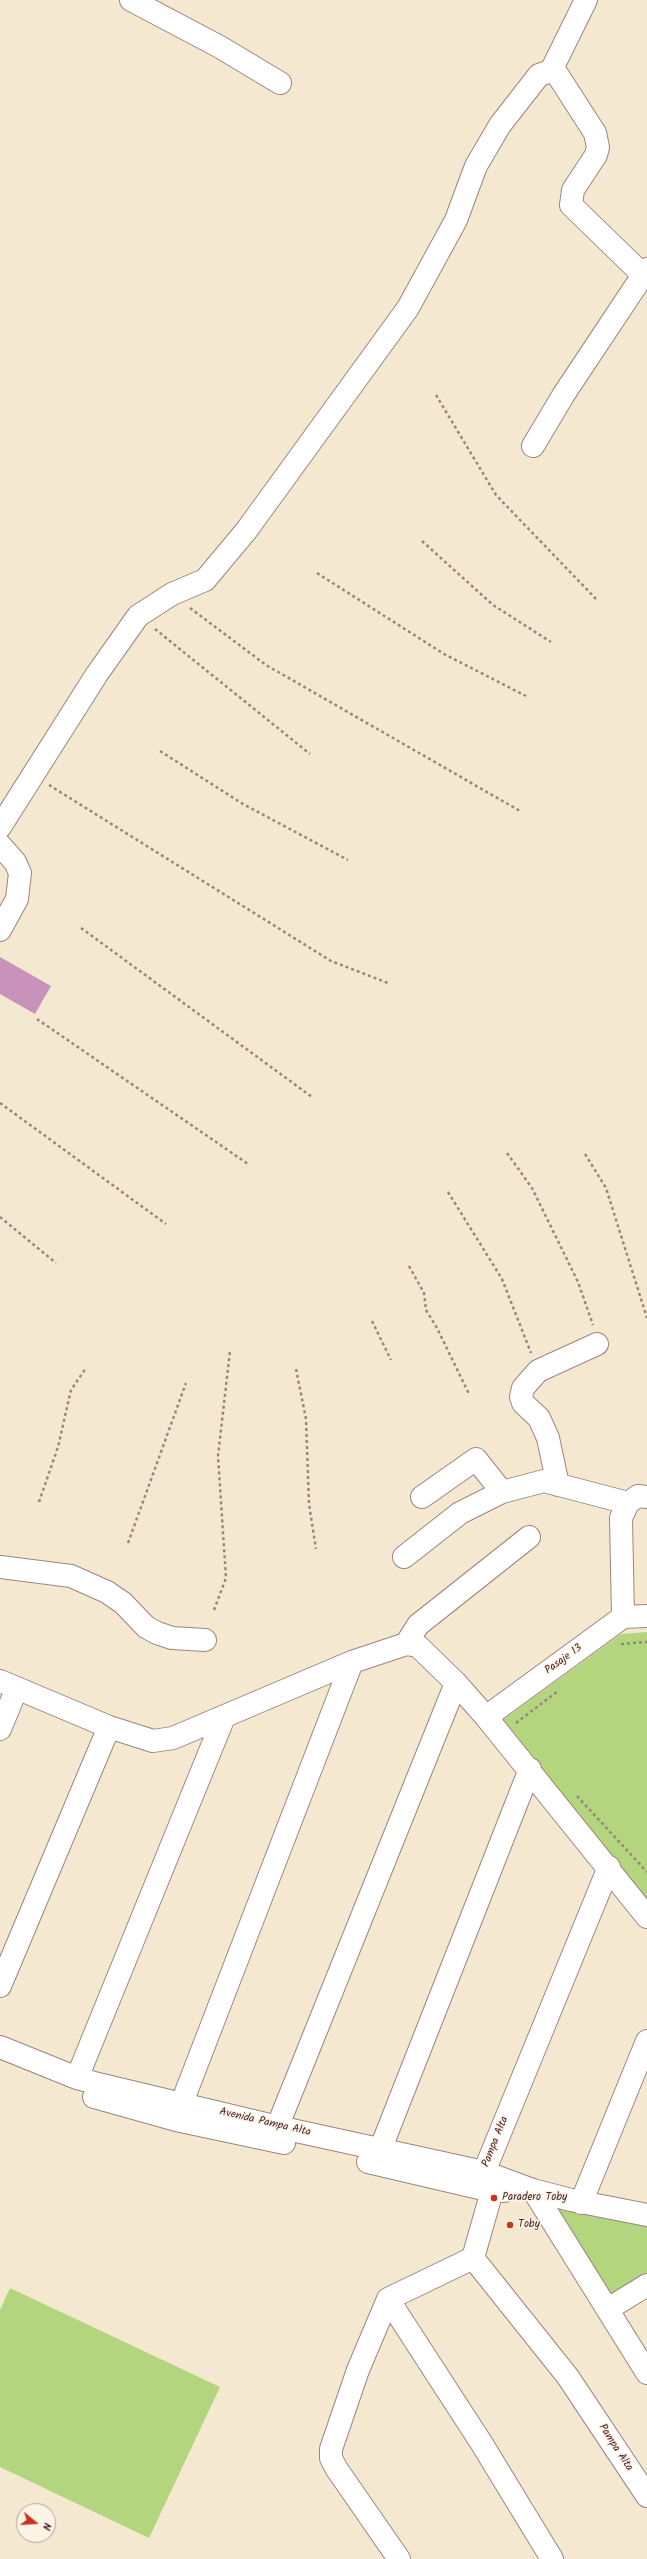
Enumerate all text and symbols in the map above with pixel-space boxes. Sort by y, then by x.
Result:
street label: Pasaje 13 [543,1642,585,1678]
street label: Avenida Pampa Alta [218,2106,312,2140]
street label: Pampa Alta [480,2115,512,2169]
place label: Paradero Toby [502,2191,567,2205]
marker: Paradero Toby [489,2193,499,2203]
place label: Toby [518,2218,540,2232]
marker: Toby [505,2220,515,2230]
street label: Pampa Alta [595,2422,635,2474]
north arrow [16,2503,56,2543]
text: N [37,2520,56,2532]

